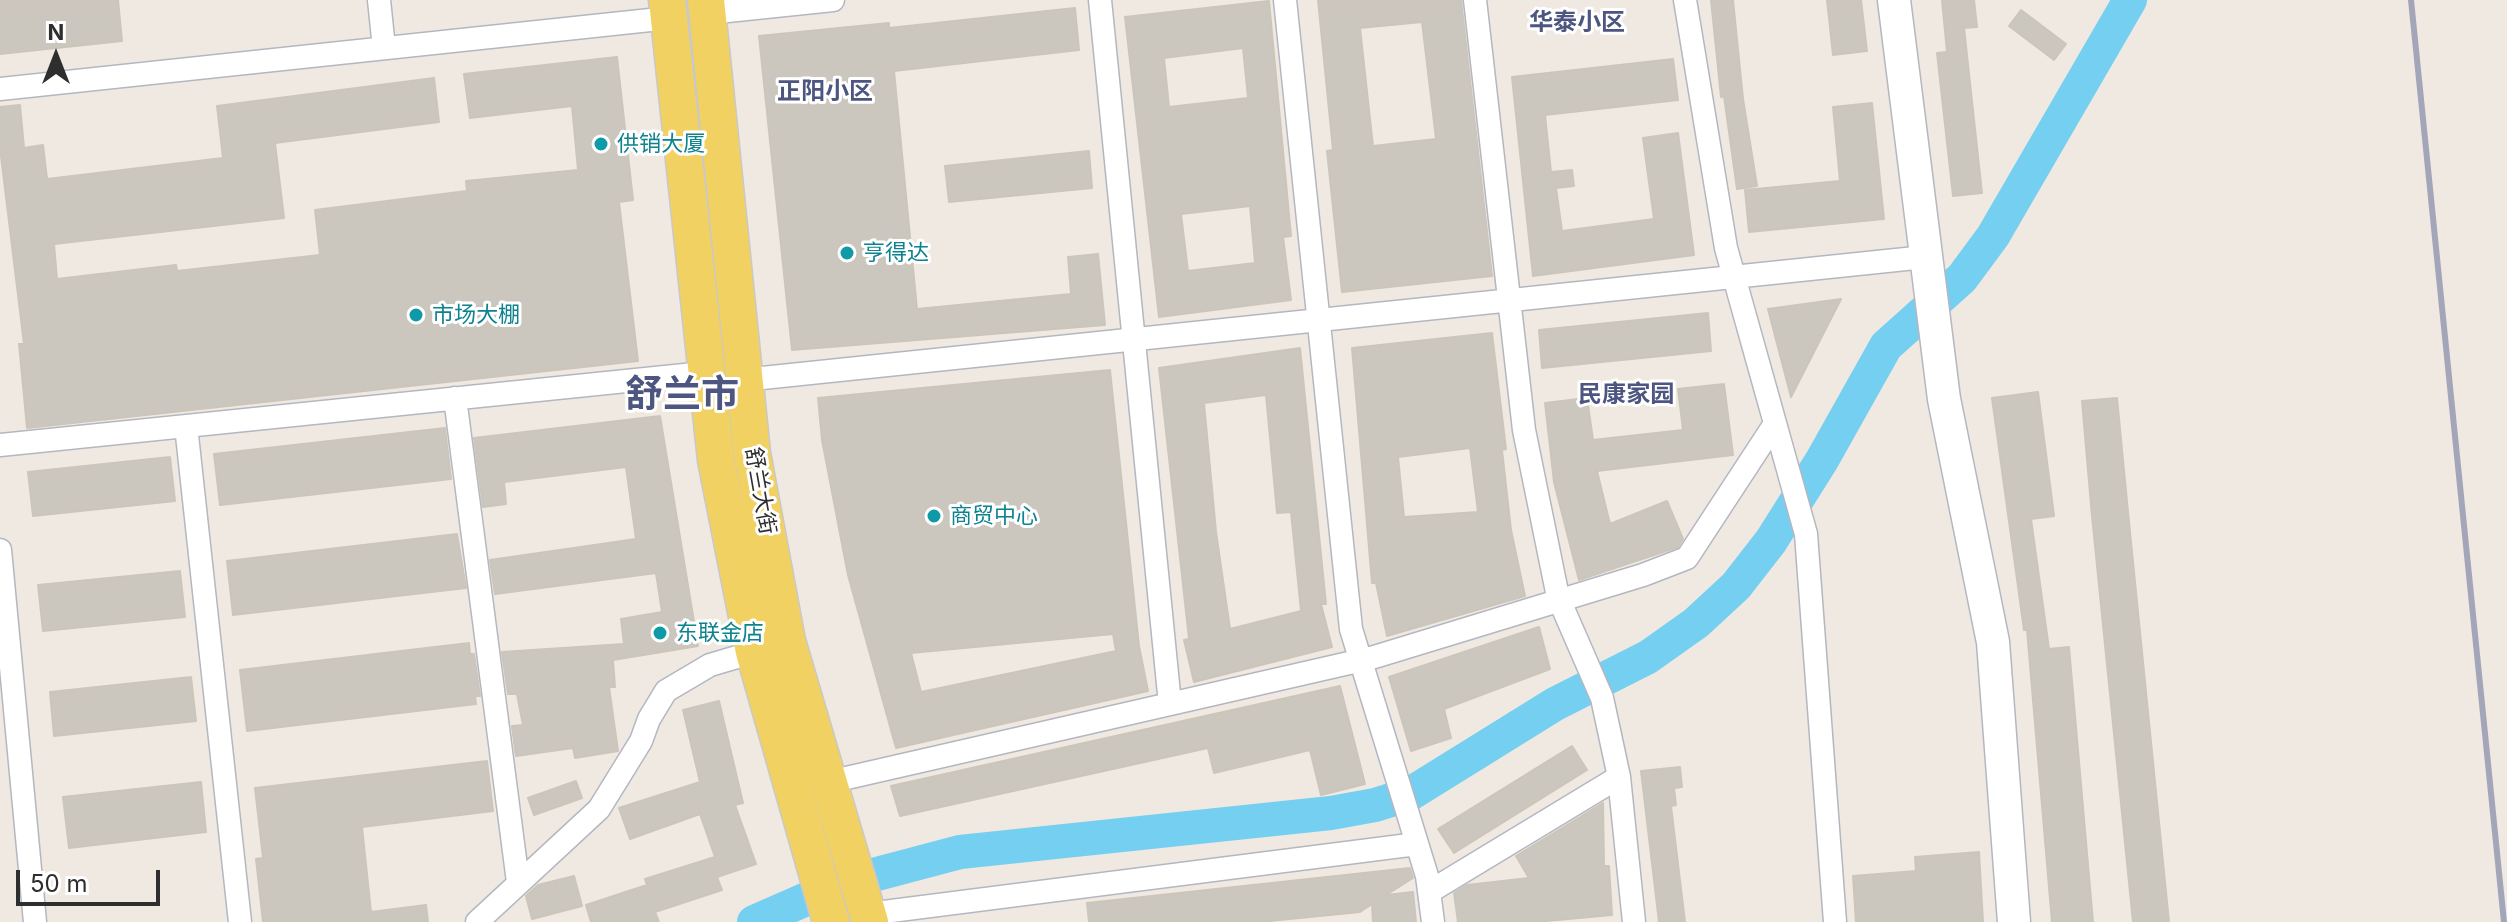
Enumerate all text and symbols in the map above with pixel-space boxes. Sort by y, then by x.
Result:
district label: 华泰小区 [1529,9,1625,37]
north arrow [16,16,96,96]
text: N [48,19,64,45]
district label: 正阳小区 [777,78,873,106]
place label: 供销大厦 [617,131,705,157]
marker: 供销大厦 [592,135,610,153]
place label: 亨得达 [863,240,929,266]
marker: 亨得达 [838,244,856,262]
place label: 市场大棚 [432,302,520,328]
marker: 市场大棚 [407,306,425,324]
district label: 舒兰市 [625,373,739,419]
district label: 民康家园 [1578,381,1674,409]
street label: 舒兰大街 [739,445,781,537]
place label: 商贸中心 [950,503,1038,529]
marker: 商贸中心 [925,507,943,525]
place label: 东联金店 [676,620,764,646]
marker: 东联金店 [651,624,669,642]
scale bar [20,854,164,904]
text: 50 m [30,869,88,898]

